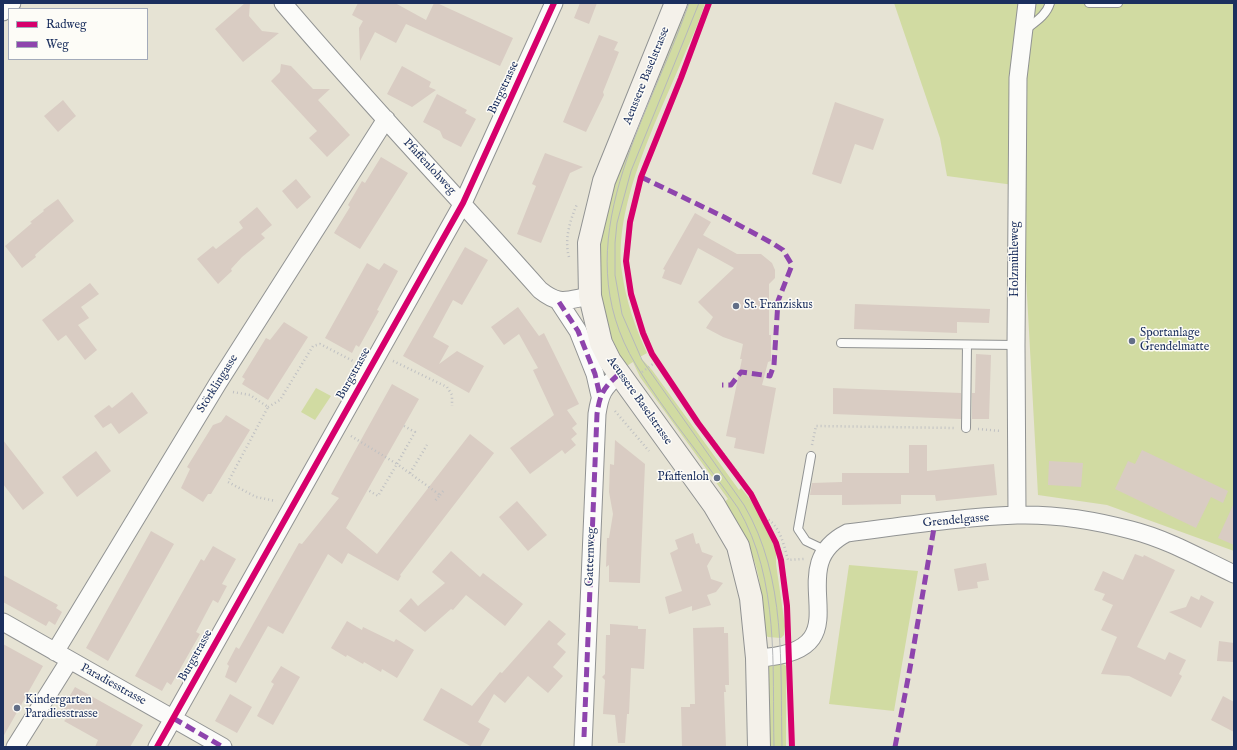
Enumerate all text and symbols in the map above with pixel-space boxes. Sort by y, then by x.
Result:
legend [8,8,148,60]
text: Radweg [46,17,86,32]
street label: Aeussere Baselstrasse [621,25,673,127]
text: Weg [46,37,69,52]
street label: Burgstrasse [485,59,523,117]
street label: Pfaffenlohweg [399,136,459,198]
street label: Holzmühleweg [1009,221,1023,297]
place label: St. Franziskus [744,299,813,313]
marker: St. Franziskus [731,301,741,311]
place label: Sportanlage Grendelmatte [1140,327,1209,355]
marker: Sportanlage Grendelmatte [1127,336,1137,346]
street label: Burgstrasse [334,346,374,402]
street label: Störklingasse [194,352,242,416]
street label: Aeussere Baselstrasse [603,354,675,448]
place label: Pfaffenloh [657,471,709,485]
marker: Pfaffenloh [712,473,722,483]
street label: Grendelgasse [922,511,990,531]
street label: Gatternweg [583,527,599,587]
street label: Burgstrasse [176,628,216,684]
street label: Paradiesstrasse [78,661,148,709]
place label: Kindergarten Paradiesstrasse [25,694,98,722]
marker: Kindergarten Paradiesstrasse [12,703,22,713]

